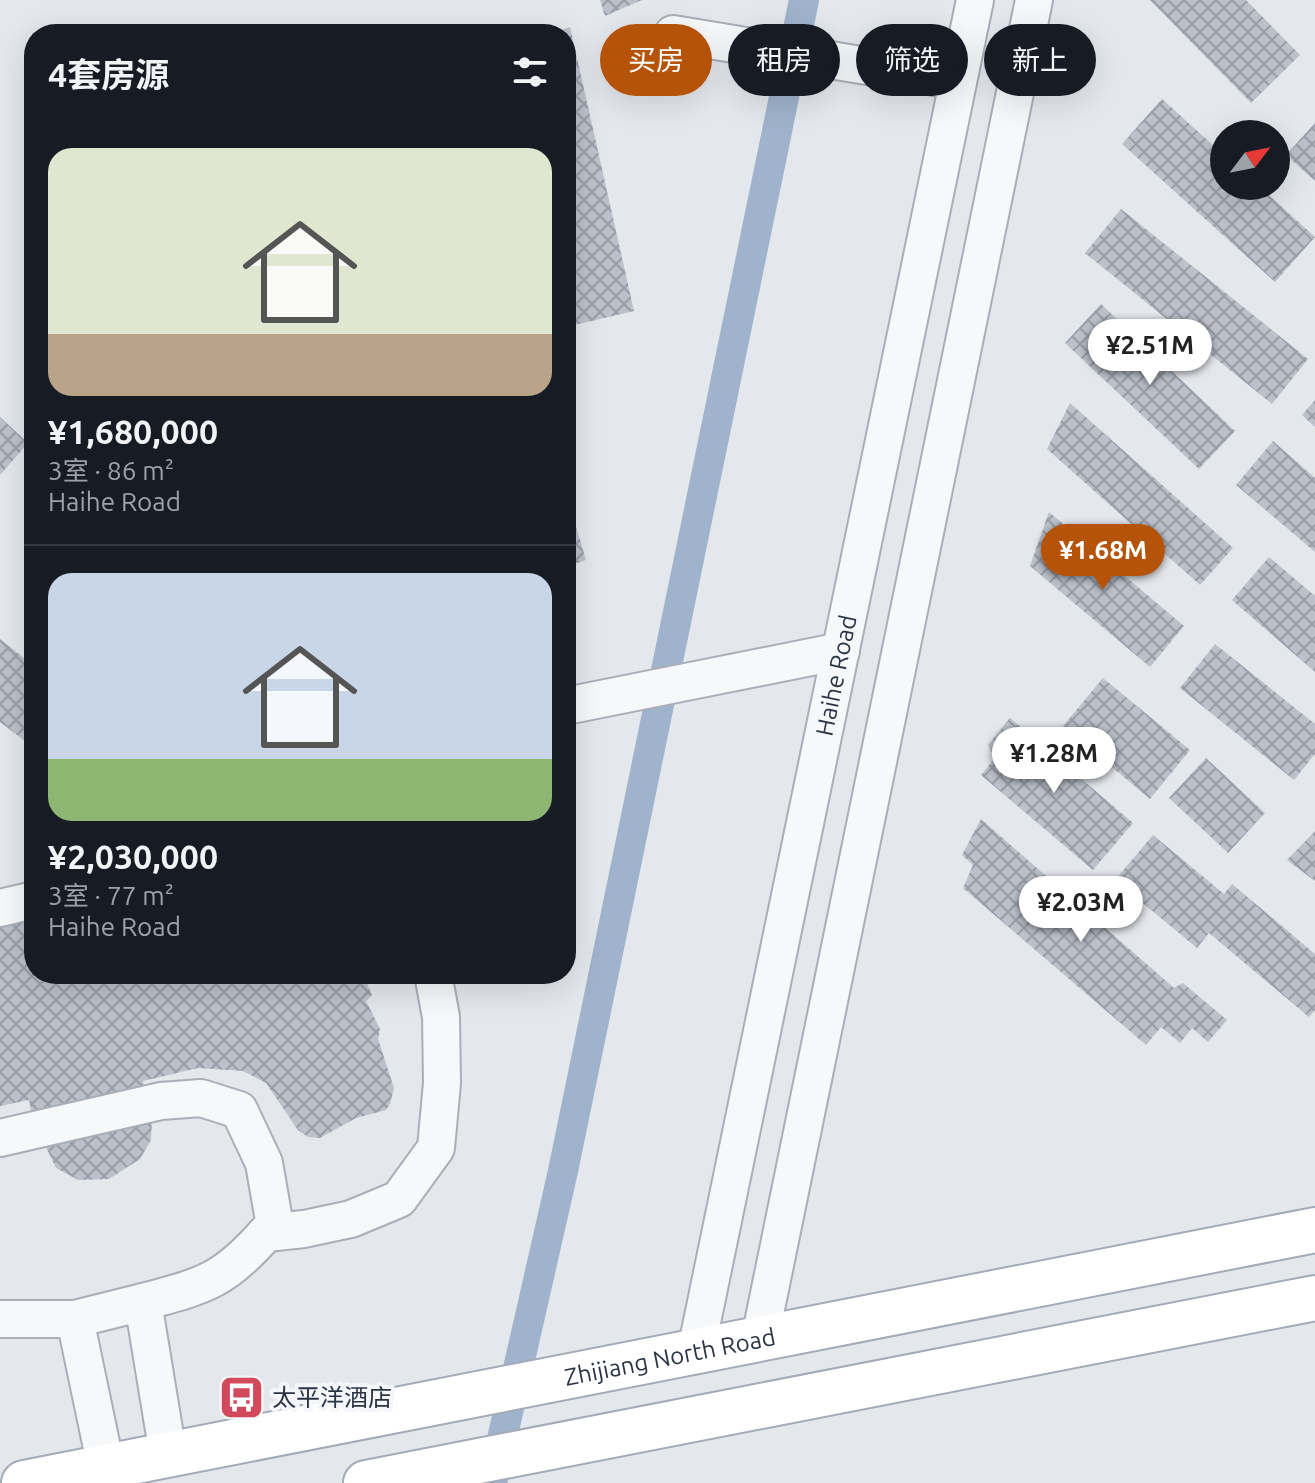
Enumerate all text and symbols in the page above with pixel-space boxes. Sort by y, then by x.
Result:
chip: 买房 [600,24,712,96]
chip: 租房 [728,24,840,96]
chip: 筛选 [856,24,968,96]
chip: 新上 [984,24,1096,96]
icon: filters [508,50,552,94]
text: 4套房源 [48,55,169,93]
north arrow [1210,120,1290,200]
map controls [1210,120,1290,200]
icon: home [228,200,372,344]
pin: ¥2.51M [1085,319,1215,387]
text: ¥2.51M [1106,330,1194,359]
text: ¥1,680,000 [48,412,218,450]
text: 3室 · 86 m² [48,456,174,485]
text: Haihe Road [48,487,181,516]
pin: ¥1.68M [1038,524,1168,592]
text: ¥1.68M [1059,535,1147,564]
street label: Haihe Road [810,612,861,738]
icon: home [228,625,372,769]
pin: ¥1.28M [989,727,1119,795]
text: ¥1.28M [1010,738,1098,767]
text: ¥2,030,000 [48,837,218,875]
pin: ¥2.03M [1016,876,1146,944]
text: 3室 · 77 m² [48,881,174,910]
text: ¥2.03M [1037,887,1125,916]
text: Haihe Road [48,912,181,941]
street label: Zhijiang North Road [562,1323,778,1390]
bus stop icon: 太平洋酒店 [217,1373,265,1421]
place label: 太平洋酒店 [272,1384,392,1411]

